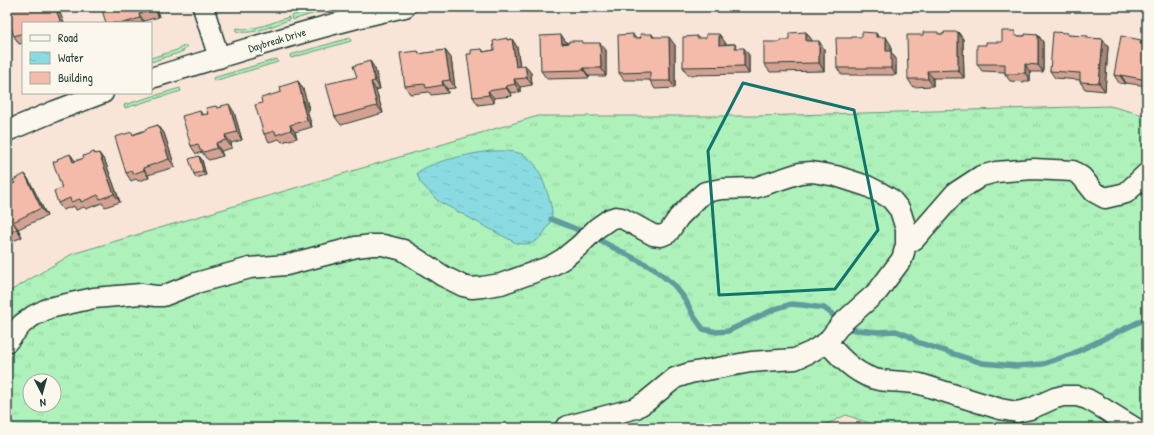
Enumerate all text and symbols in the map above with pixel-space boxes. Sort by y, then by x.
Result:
legend [22,22,152,94]
street label: Daybreak Drive [247,24,308,55]
text: Road [58,29,78,46]
text: Water [58,49,84,66]
text: Building [58,69,93,86]
north arrow [22,373,62,413]
text: N [39,396,47,410]

